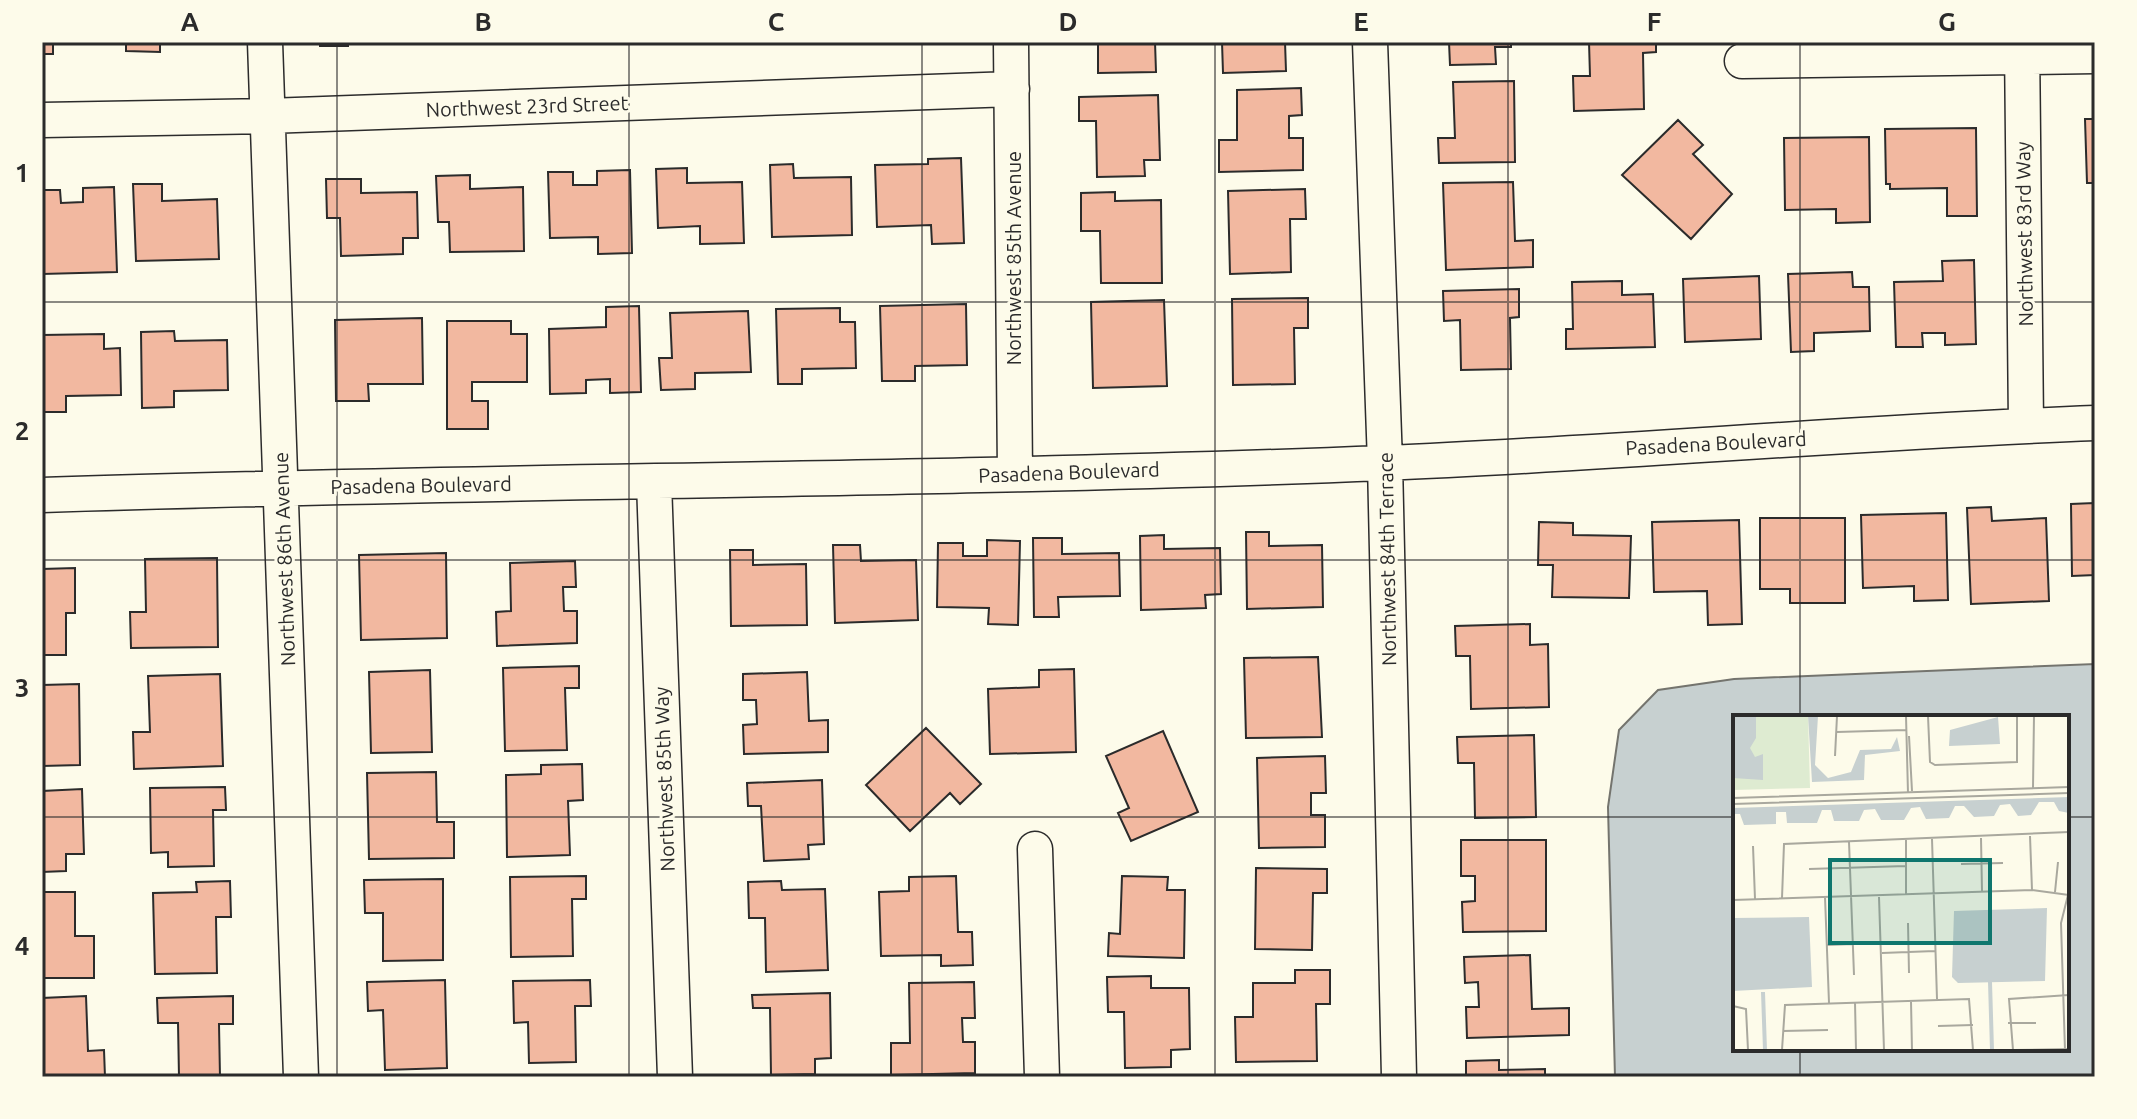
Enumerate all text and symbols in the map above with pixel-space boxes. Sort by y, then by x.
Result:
text: A [181,7,200,36]
text: B [474,7,492,36]
text: C [768,7,785,36]
text: D [1059,7,1077,36]
text: E [1353,7,1369,36]
text: F [1647,7,1661,36]
text: G [1938,7,1956,36]
street label: Northwest 23rd Street [425,91,629,121]
street label: Northwest 83rd Way [2011,141,2037,327]
street label: Northwest 85th Avenue [1002,151,1025,365]
text: 1 [15,158,29,187]
text: 2 [15,416,29,445]
street label: Pasadena Boulevard [1625,427,1807,459]
street label: Northwest 86th Avenue [269,452,299,666]
street label: Northwest 84th Terrace [1374,452,1400,666]
street label: Pasadena Boulevard [978,457,1160,487]
street label: Pasadena Boulevard [330,472,512,498]
text: 3 [15,673,29,702]
street label: Northwest 85th Way [649,686,679,872]
inset map [1733,715,2069,1051]
text: 4 [15,931,29,960]

